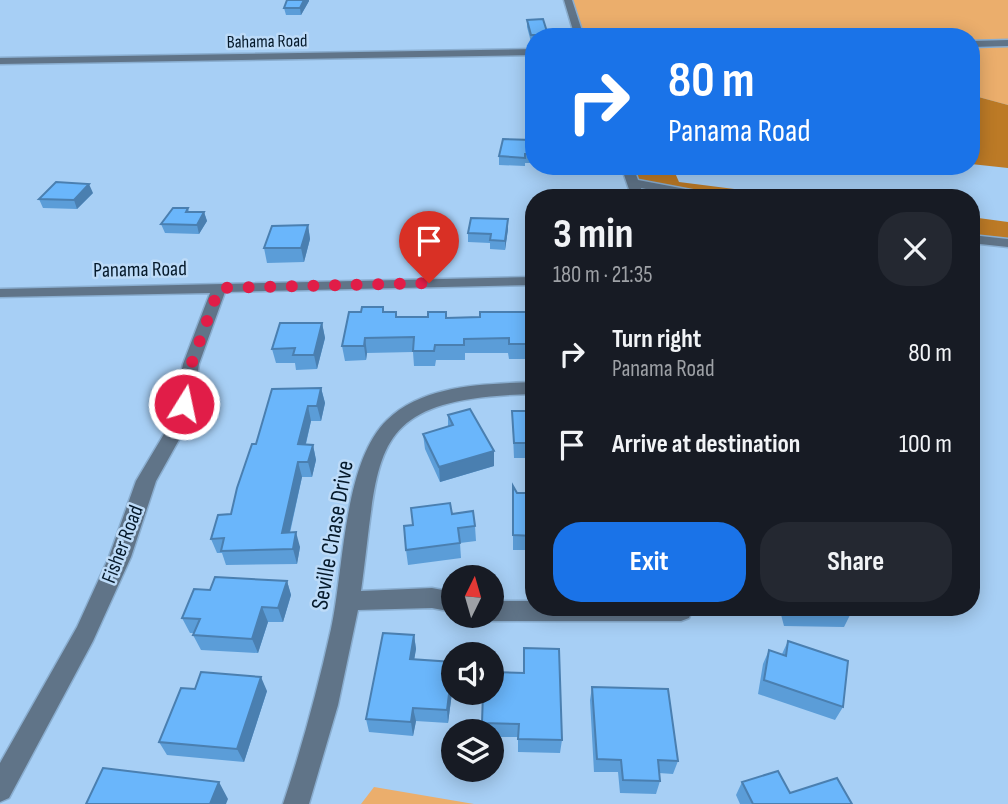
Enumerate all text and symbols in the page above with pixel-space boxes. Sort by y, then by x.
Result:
street label: Bahama Road [226,30,308,53]
text: 80 m [668,52,755,111]
icon: right [553,56,644,147]
text: Panama Road [668,112,811,151]
text: 3 min [553,209,633,260]
pin [399,211,459,283]
button: close [878,212,952,286]
icon: arrive [410,222,448,260]
street label: Panama Road [93,256,187,283]
text: 180 m · 21:35 [553,261,653,289]
text: Turn right [612,324,701,355]
icon: right [553,335,591,373]
text: 80 m [908,338,952,369]
text: Panama Road [612,355,715,383]
position arrow [147,367,221,441]
icon: arrive [553,426,591,464]
text: Arrive at destination [612,429,800,460]
text: 100 m [899,429,952,460]
street label: Seville Chase Drive [305,458,360,612]
street label: Fisher Road [96,502,149,587]
button: Exit [553,522,746,602]
button: Share [760,522,952,602]
north arrow [441,565,504,628]
map controls [441,565,504,782]
button: sound [441,642,504,705]
button: layers [441,719,504,782]

